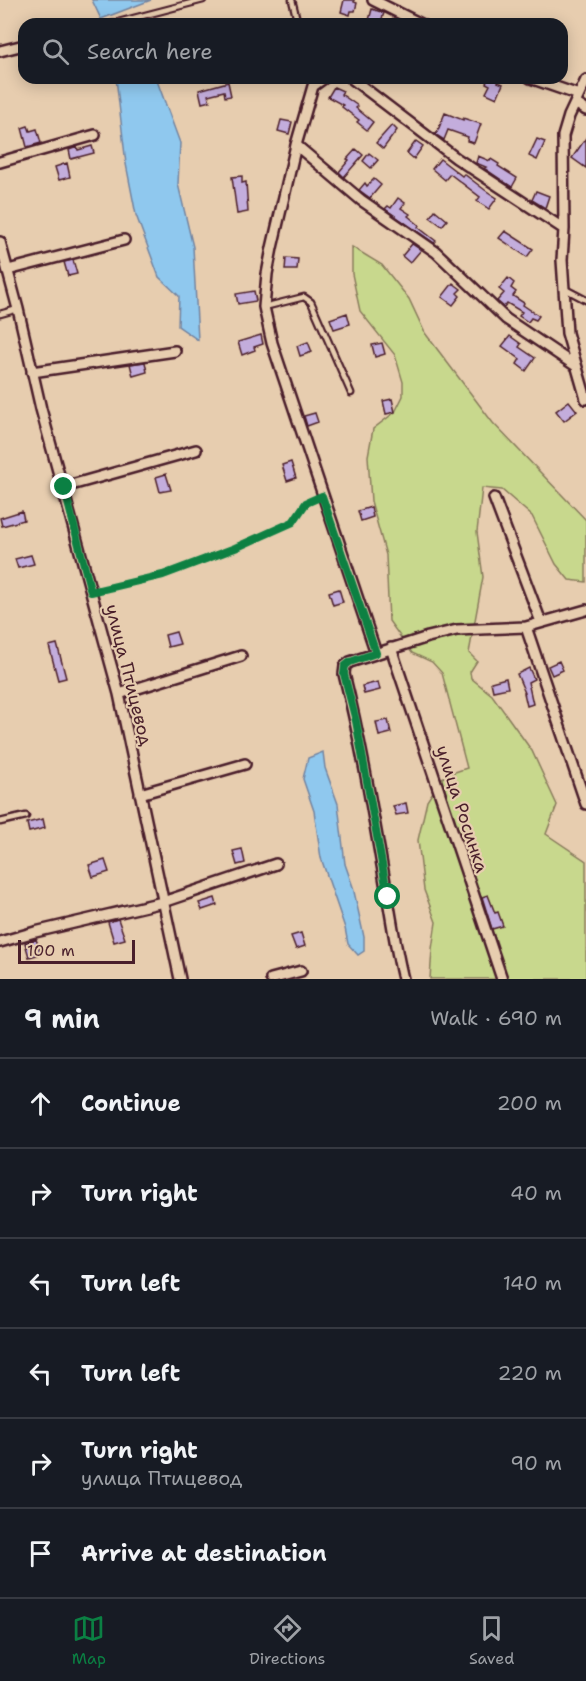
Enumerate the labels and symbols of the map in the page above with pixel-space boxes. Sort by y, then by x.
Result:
route end [50,473,76,499]
street label: улица Птицевод [100,602,158,749]
street label: улица Росинка [430,742,494,876]
route start [374,883,400,909]
scale bar [18,937,135,965]

